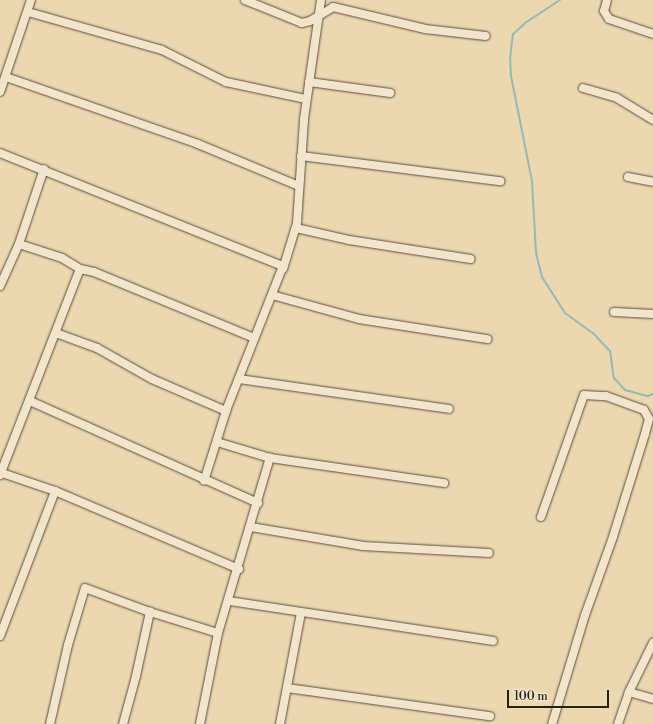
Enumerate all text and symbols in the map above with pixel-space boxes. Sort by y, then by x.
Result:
scale bar [509,682,611,708]
text: 100 m [514,689,548,704]

